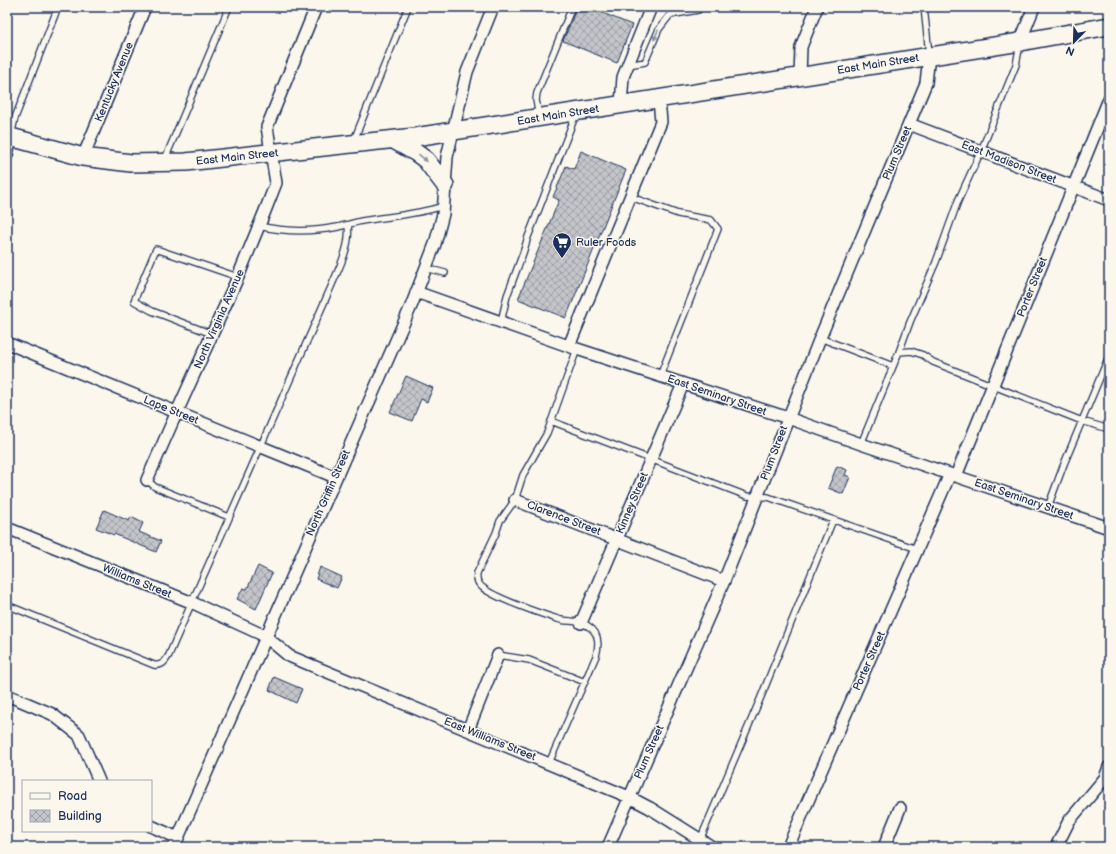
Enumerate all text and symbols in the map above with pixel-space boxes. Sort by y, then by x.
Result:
north arrow [1054,22,1094,62]
one-way arrow [653,29,659,40]
street label: Kentucky Avenue [92,40,136,124]
text: N [1064,43,1077,58]
street label: East Main Street [836,51,920,77]
street label: East Main Street [516,102,600,128]
street label: Plum Street [880,123,914,182]
street label: East Madison Street [960,138,1059,186]
street label: East Main Street [195,146,279,168]
one-way arrow [418,154,428,163]
supermarket icon: Ruler Foods [551,231,573,259]
place label: Ruler Foods [576,236,637,249]
street label: Porter Street [1014,255,1050,319]
street label: North Virginia Avenue [191,267,247,371]
street label: East Seminary Street [666,372,769,418]
street label: Lape Street [142,393,201,427]
street label: Plum Street [758,423,791,482]
street label: North Griffin Street [303,447,353,538]
street label: Kinney Street [613,470,651,536]
street label: East Seminary Street [973,476,1076,522]
street label: Clarence Street [525,498,603,538]
street label: Williams Street [101,561,174,601]
street label: Porter Street [850,629,888,693]
street label: East Williams Street [442,715,538,764]
street label: Plum Street [631,723,667,781]
legend [22,780,152,832]
text: Road [58,789,87,804]
text: Building [58,809,102,824]

